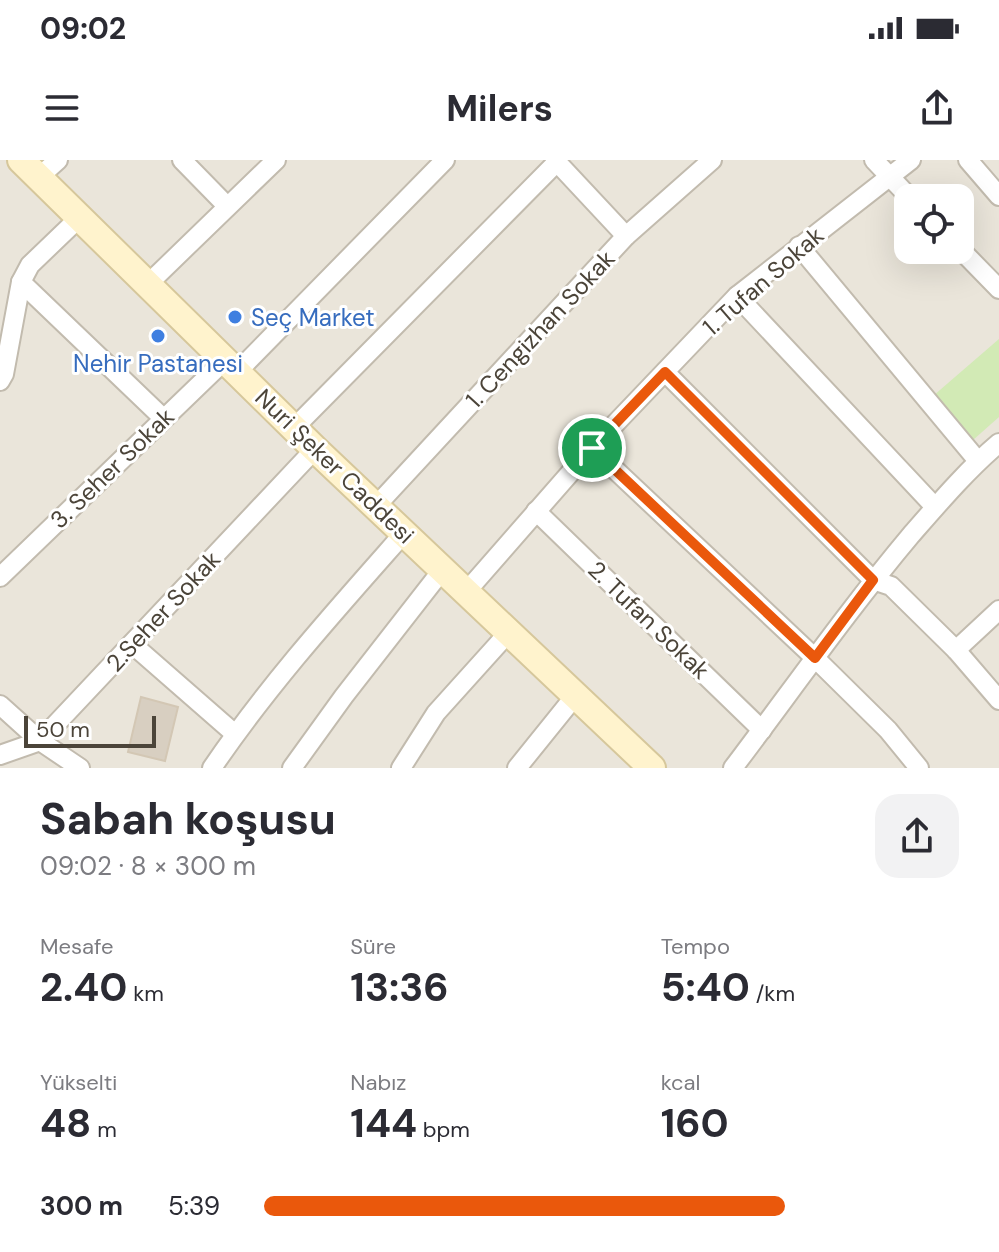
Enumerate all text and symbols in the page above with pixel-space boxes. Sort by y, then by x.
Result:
text: 09:02 [40,9,126,48]
text: Milers [446,85,553,132]
icon: menu [40,86,84,130]
icon: share [915,86,959,130]
map controls [894,184,974,264]
button: locate [894,184,974,264]
street label: 1. Tufan Sokak [696,220,830,342]
street label: 1. Cengizhan Sokak [459,243,621,415]
place label: Seç Market [251,302,375,333]
marker: Seç Market [226,308,244,326]
marker: Nehir Pastanesi [149,327,167,345]
place label: Nehir Pastanesi [73,348,243,379]
street label: Nuri Şeker Caddesi [249,382,421,550]
street label: 3. Seher Sokak [43,401,181,535]
pin [558,414,626,482]
icon: arrive [570,426,614,470]
street label: 2.Seher Sokak [99,544,227,678]
street label: 2. Tufan Sokak [582,554,716,686]
scale bar [24,712,156,748]
text: 50 m [36,715,90,744]
text: Sabah koşusu [40,790,336,848]
button: share [875,794,959,878]
text: 09:02 · 8 × 300 m [40,849,256,883]
text: Mesafe [40,932,114,961]
text: Süre [350,932,396,961]
text: Tempo [661,932,730,961]
text: 2.40 [40,961,127,1013]
text: 13:36 [350,961,449,1013]
text: 5:40 [661,961,750,1013]
text: km [127,979,164,1008]
text: /km [750,979,795,1008]
text: Yükselti [40,1068,117,1097]
text: Nabız [350,1068,406,1097]
text: kcal [661,1068,700,1097]
text: 48 [40,1097,91,1149]
text: 144 [350,1097,417,1149]
text: 160 [661,1097,729,1149]
text: m [91,1115,117,1144]
text: bpm [417,1115,470,1144]
text: 300 m [40,1189,123,1223]
text: 5:39 [168,1189,220,1223]

